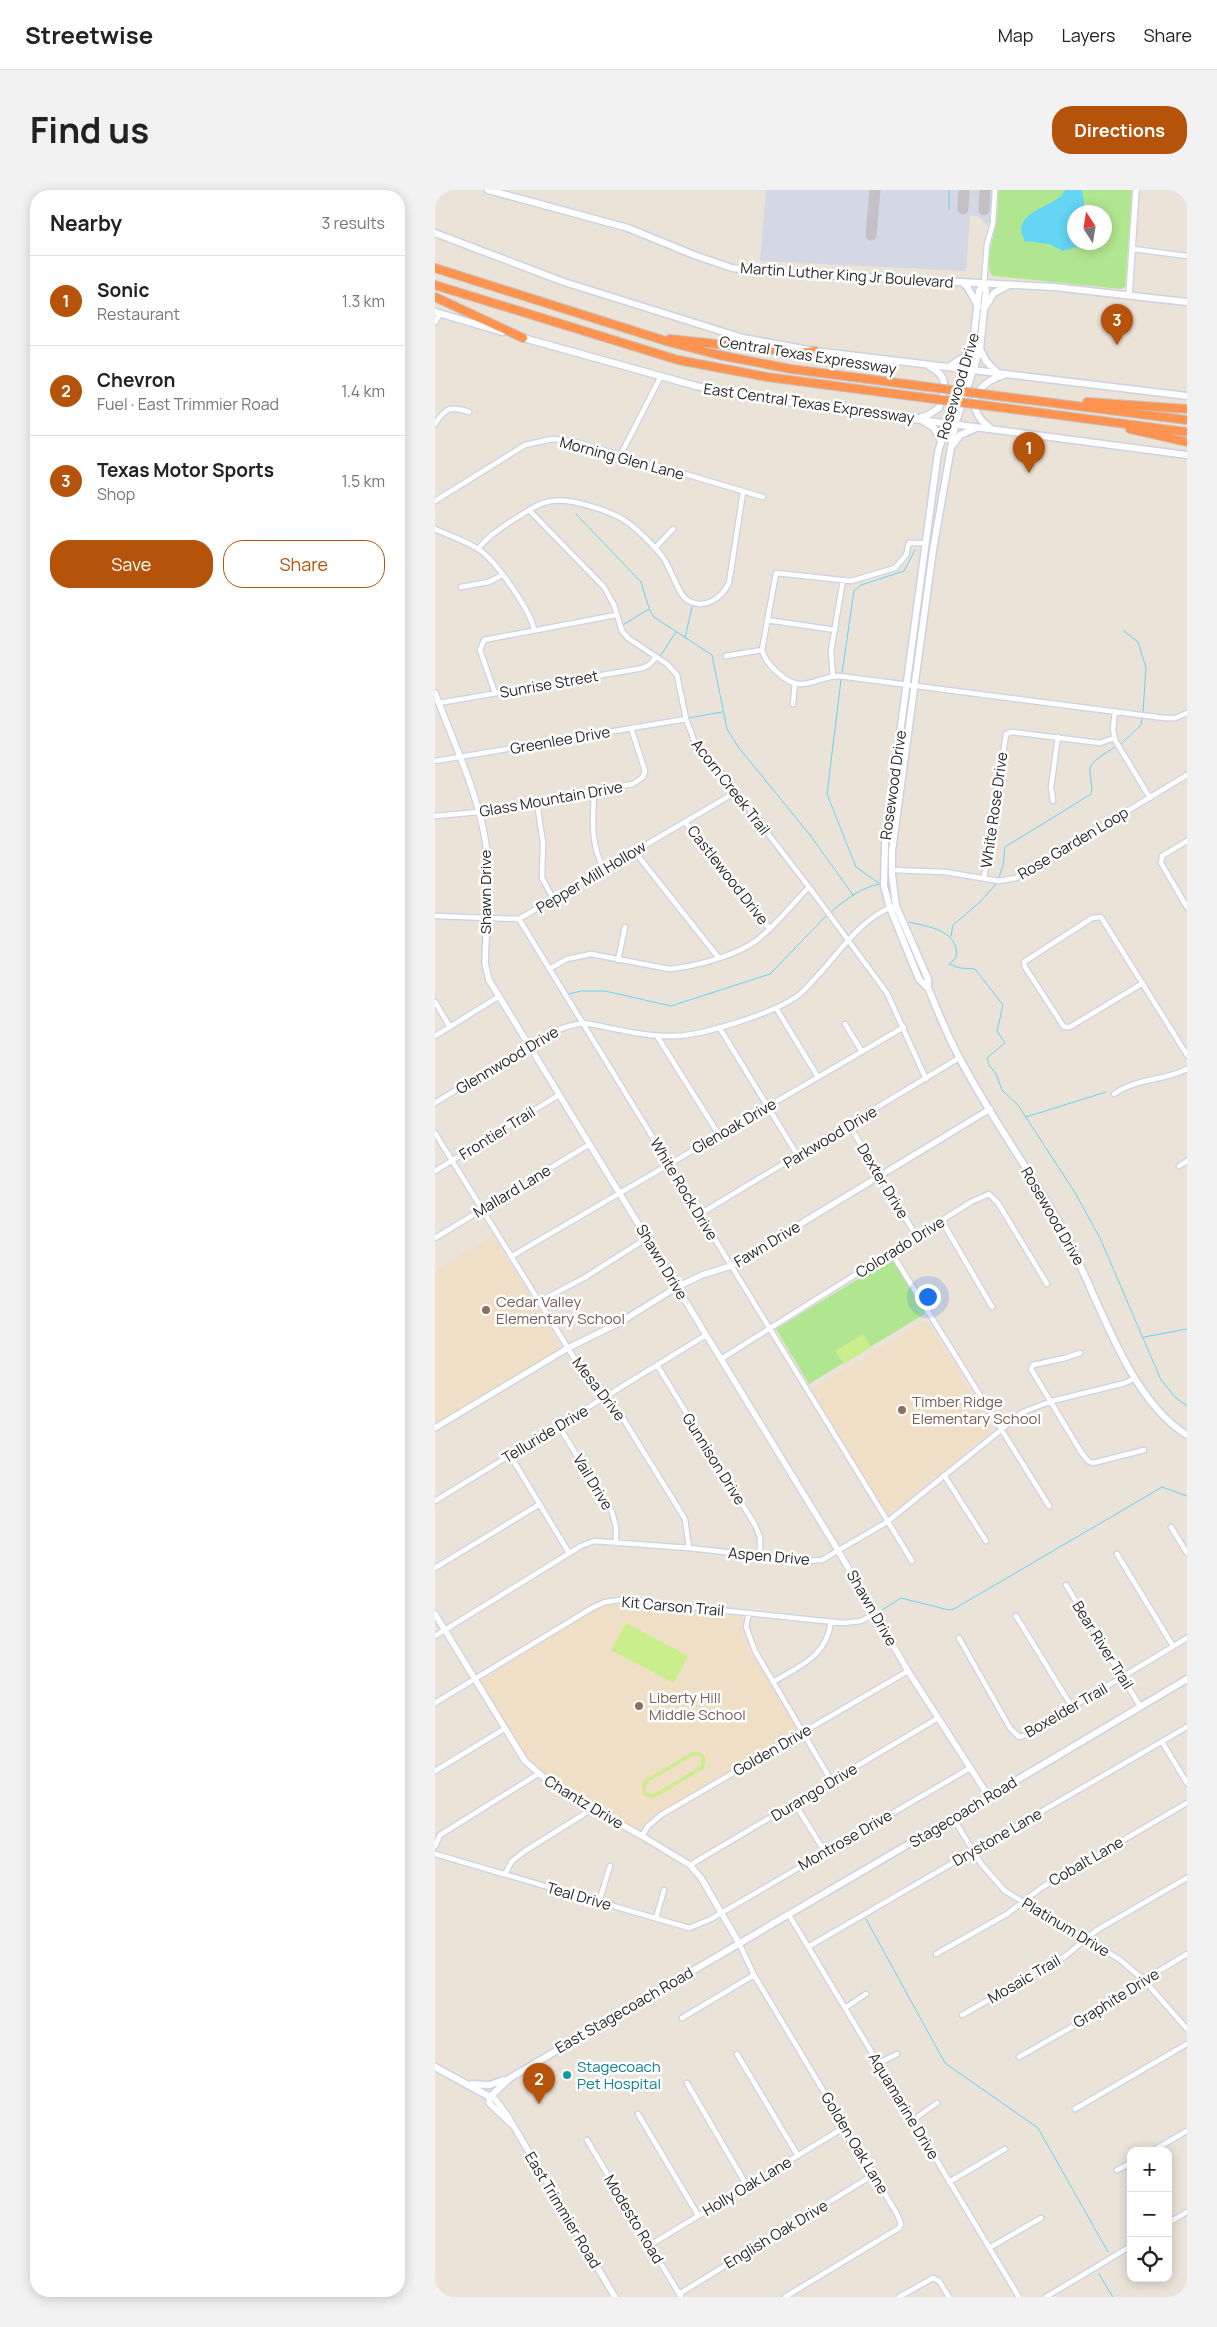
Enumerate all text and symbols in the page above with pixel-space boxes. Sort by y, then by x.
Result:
text: Streetwise [25,18,153,51]
text: Map [998,23,1033,47]
text: Layers [1061,23,1115,47]
text: Share [1143,23,1192,47]
text: Find us [30,106,149,154]
button: Directions [1052,106,1187,154]
north arrow [1067,205,1112,250]
text: Nearby [50,209,122,237]
text: 3 results [322,212,385,234]
street label: Martin Luther King Jr Boulevard [740,257,954,293]
text: Sonic [97,277,149,303]
text: 1 [62,290,70,312]
text: 1.3 km [342,290,385,312]
text: Restaurant [97,303,180,325]
pin: 3 [1101,304,1133,345]
street label: Rosewood Drive [932,330,984,442]
street label: Central Texas Expressway [718,331,898,379]
text: Chevron [97,367,176,393]
street label: East Central Texas Expressway [702,378,916,428]
text: 2 [61,380,71,402]
text: 1.4 km [341,380,385,402]
text: Fuel · East Trimmier Road [97,393,279,415]
street label: Morning Glen Lane [557,431,687,485]
pin: 1 [1013,432,1045,473]
text: Texas Motor Sports [97,457,274,483]
text: 3 [61,470,71,492]
text: 1.5 km [341,470,385,492]
text: Shop [97,483,135,505]
button: Save [50,540,213,588]
button: Share [223,540,385,588]
street label: Sunrise Street [498,665,600,703]
street label: Greenlee Drive [508,721,612,759]
street label: Rosewood Drive [875,729,911,841]
street label: Acorn Creek Trail [687,735,775,839]
street label: White Rose Drive [975,750,1013,869]
street label: Glass Mountain Drive [478,776,625,822]
street label: Rose Garden Loop [1014,802,1132,884]
street label: Castlewood Drive [683,821,774,929]
street label: Pepper Mill Hollow [532,836,650,918]
street label: Shawn Drive [475,849,496,934]
street label: Glennwood Drive [452,1021,562,1099]
street label: Glenoak Drive [688,1093,780,1159]
street label: Frontier Trail [455,1101,539,1165]
street label: Parkwood Drive [779,1101,881,1173]
street label: White Rock Drive [645,1134,723,1244]
street label: Dexter Drive [852,1139,914,1223]
street label: Mallard Lane [469,1159,555,1222]
street label: Rosewood Drive [1016,1163,1090,1269]
street label: Colorado Drive [852,1211,949,1283]
street label: Fawn Drive [730,1216,804,1272]
street label: Shawn Drive [631,1220,693,1304]
your location [915,1284,941,1310]
place label: Cedar Valley Elementary School [496,1291,625,1329]
marker: Cedar Valley Elementary School [480,1304,492,1316]
street label: Mesa Drive [567,1353,631,1425]
place label: Timber Ridge Elementary School [912,1391,1041,1429]
street label: Telluride Drive [498,1400,592,1468]
marker: Timber Ridge Elementary School [896,1404,908,1416]
street label: Gunnison Drive [677,1409,751,1509]
street label: Vail Drive [568,1450,618,1514]
street label: Aspen Drive [727,1542,811,1570]
street label: Shawn Drive [842,1566,902,1650]
street label: Kit Carson Trail [621,1591,725,1621]
street label: Bear River Trail [1067,1597,1139,1693]
street label: Boxelder Trail [1021,1678,1111,1742]
place label: Liberty Hill Middle School [649,1687,746,1725]
marker: Liberty Hill Middle School [633,1700,645,1712]
street label: Golden Drive [729,1719,815,1781]
street label: Durango Drive [767,1758,861,1826]
street label: Chantz Drive [540,1770,628,1834]
street label: Stagecoach Road [905,1772,1021,1852]
street label: Drystone Lane [948,1803,1046,1871]
street label: Montrose Drive [794,1805,896,1875]
street label: Cobalt Lane [1045,1831,1127,1891]
street label: Teal Drive [544,1877,614,1915]
street label: Platinum Drive [1018,1893,1114,1962]
street label: Mosaic Trail [984,1950,1064,2008]
street label: East Stagecoach Road [551,1962,697,2058]
street label: Graphite Drive [1069,1963,1163,2033]
street label: Aquamarine Drive [864,2049,944,2164]
place label: Stagecoach Pet Hospital [577,2056,661,2094]
pin: 2 [523,2063,555,2104]
marker: Stagecoach Pet Hospital [561,2069,573,2081]
street label: Golden Oak Lane [816,2088,894,2198]
map controls [1127,2147,1172,2282]
button: + [1127,2147,1172,2192]
street label: East Trimmier Road [520,2148,606,2272]
street label: Holly Oak Lane [699,2151,796,2221]
street label: Modesto Road [599,2171,669,2267]
button: − [1127,2192,1172,2237]
street label: English Oak Drive [720,2195,832,2273]
button: locate [1127,2237,1172,2282]

